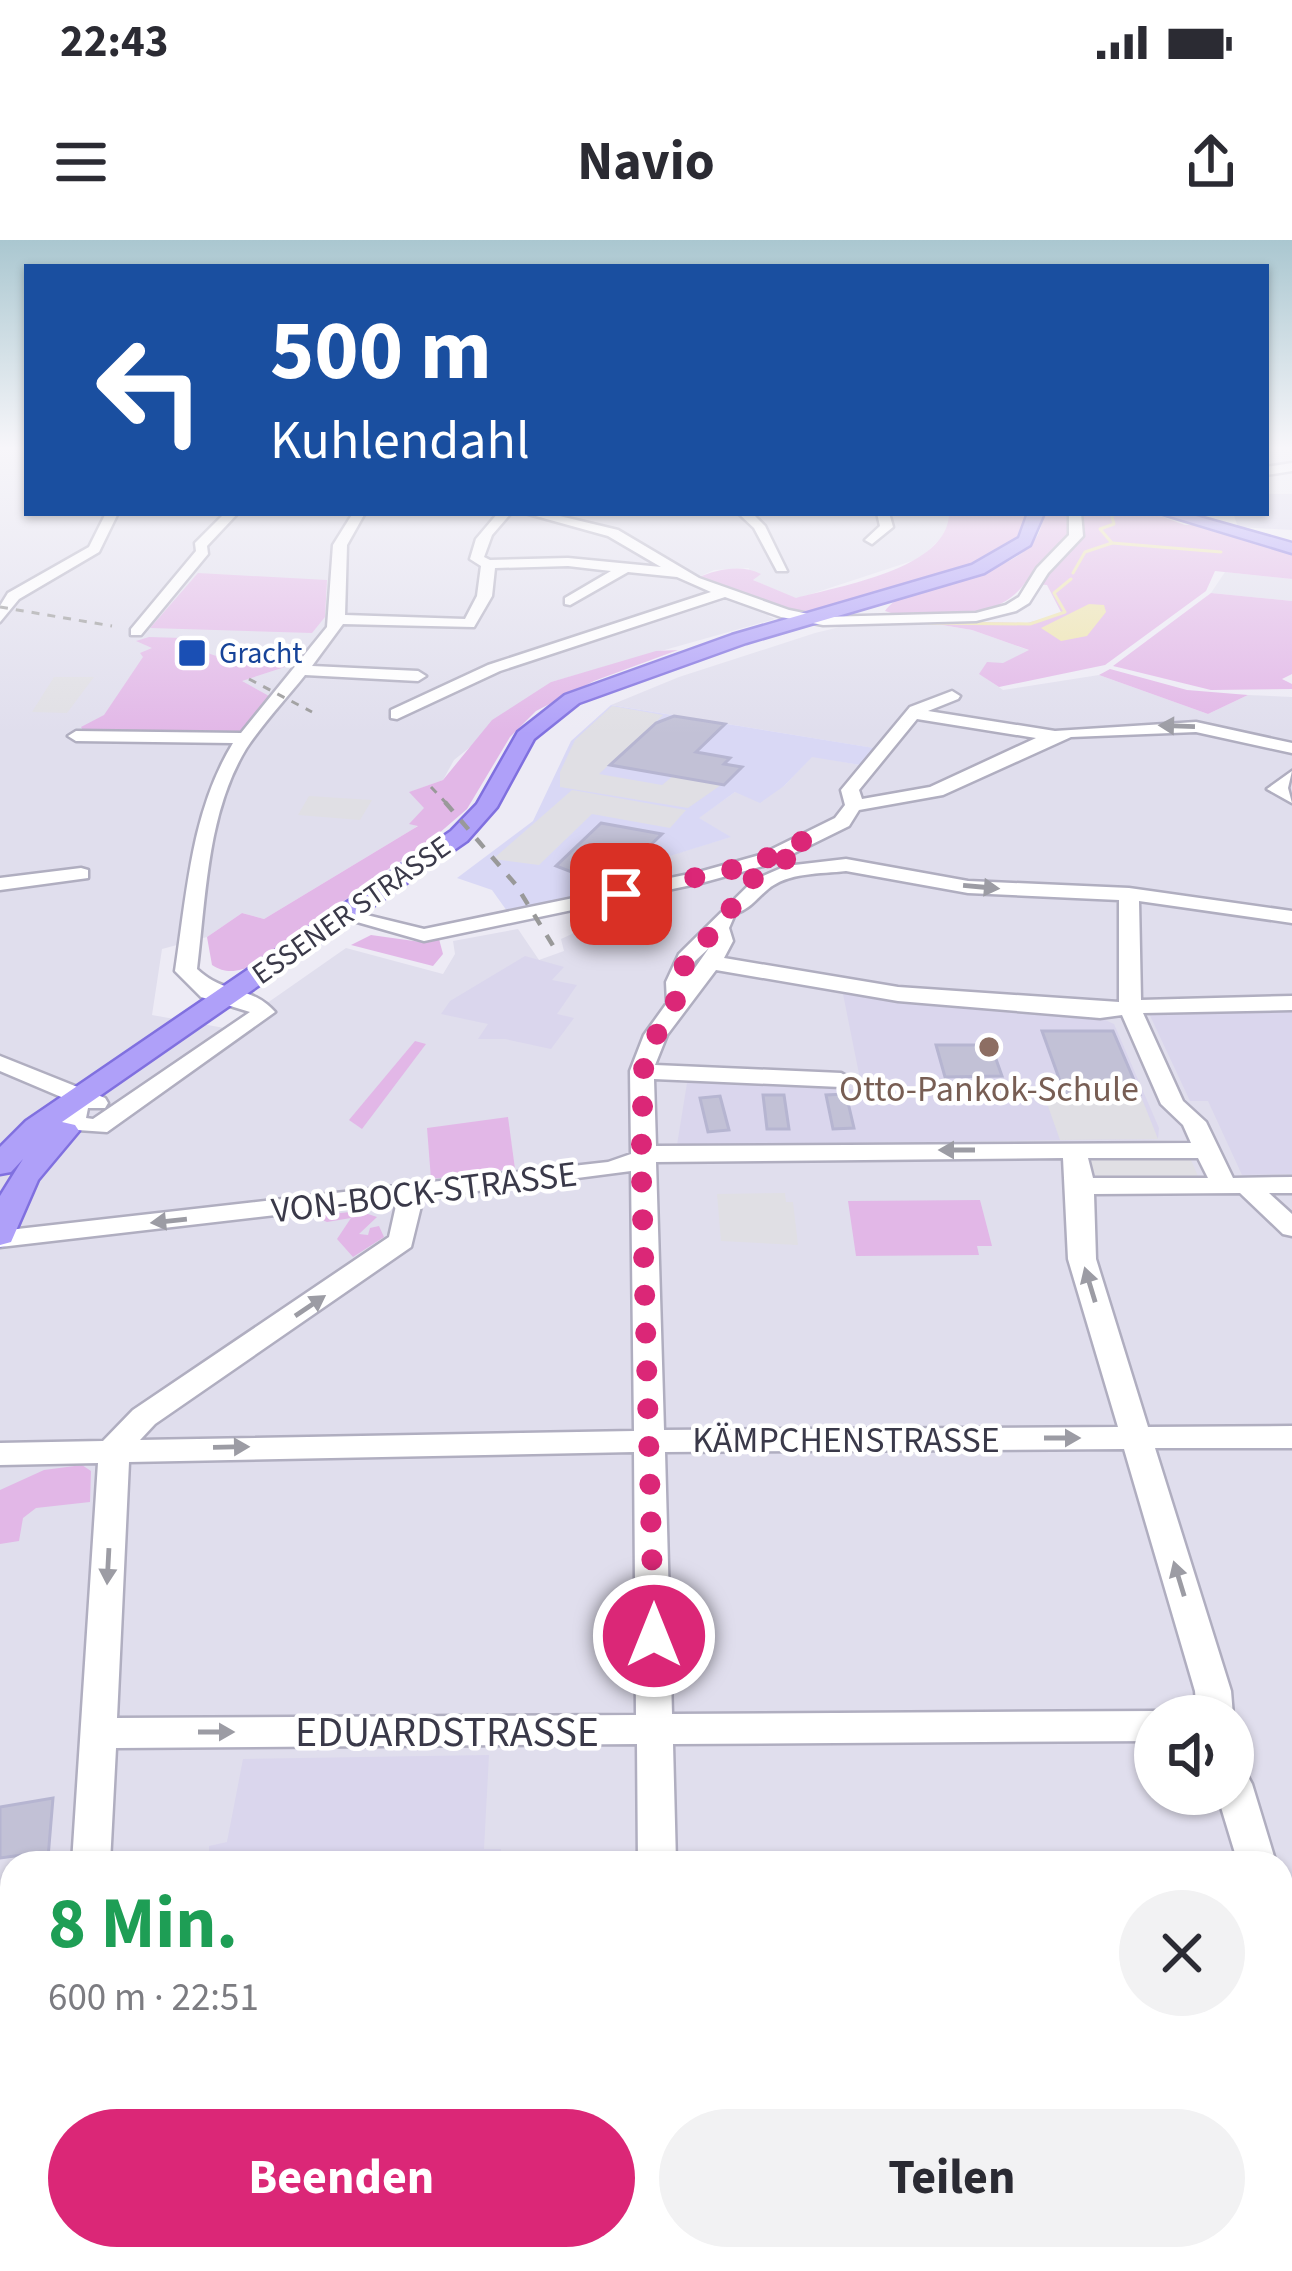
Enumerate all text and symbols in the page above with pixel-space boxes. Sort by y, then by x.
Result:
text: 22:43 [60,10,169,74]
text: Navio [577,124,715,201]
icon: menu [48,129,114,195]
icon: share [1178,129,1244,195]
text: 500 m [270,292,492,412]
icon: left [72,312,228,468]
text: Kuhlendahl [270,403,530,480]
place label: Gracht [219,632,302,675]
marker: Gracht [176,637,208,669]
one-way arrow [1157,717,1195,736]
street label: ESSENER STRASSE [243,826,459,995]
pin [570,843,672,945]
icon: arrive [588,861,654,927]
one-way arrow [963,878,1000,897]
marker: Otto-Pankok-Schule [976,1034,1002,1060]
place label: Otto-Pankok-Schule [839,1064,1139,1115]
one-way arrow [937,1141,975,1160]
street label: VON-BOCK-STRASSE [269,1148,580,1237]
one-way arrow [150,1211,188,1230]
one-way arrow [1080,1266,1098,1303]
one-way arrow [293,1296,326,1318]
street label: KÄMPCHENSTRASSE [692,1415,1000,1466]
one-way arrow [1044,1428,1082,1448]
one-way arrow [213,1438,251,1457]
one-way arrow [98,1548,117,1585]
one-way arrow [1169,1560,1187,1597]
position arrow [591,1573,717,1699]
map controls [1134,1695,1254,1815]
button: sound [1134,1695,1254,1815]
street label: EDUARDSTRASSE [295,1703,599,1763]
one-way arrow [198,1722,236,1742]
text: 8 Min. [48,1873,238,1976]
button: close [1119,1890,1245,2016]
text: 600 m · 22:51 [48,1970,259,2026]
button: Beenden [48,2109,635,2247]
button: Teilen [659,2109,1245,2247]

